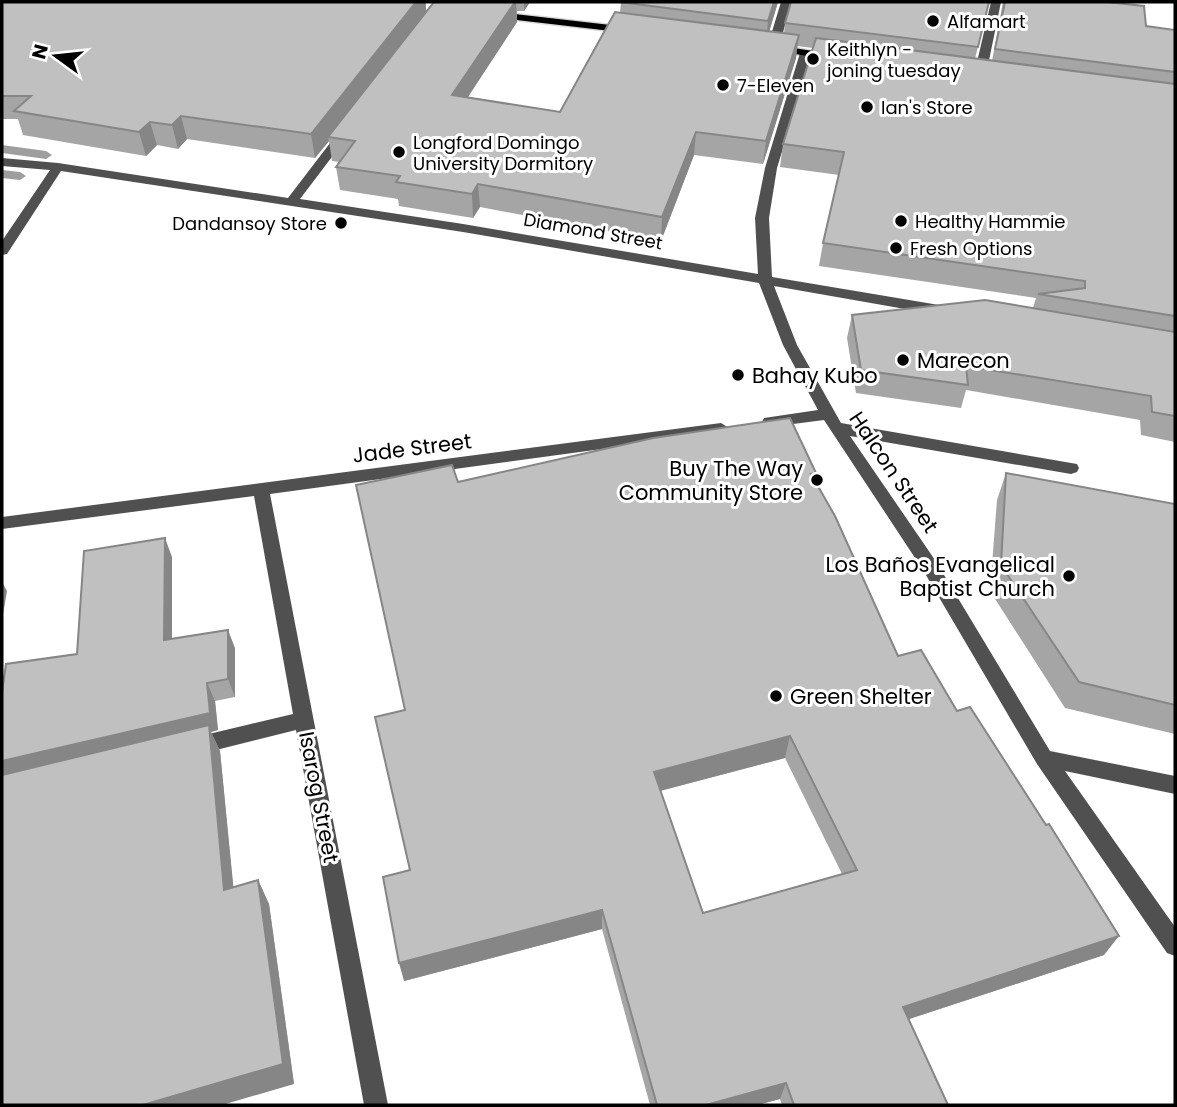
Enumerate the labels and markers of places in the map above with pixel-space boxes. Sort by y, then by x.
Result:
place label: Alfamart [947,9,1026,34]
marker: Alfamart [925,13,941,29]
place label: Keithlyn - joning tuesday [826,37,961,83]
marker: Keithlyn - joning tuesday [805,51,821,67]
place label: 7-Eleven [737,73,814,98]
marker: 7-Eleven [715,77,731,93]
place label: Ian's Store [881,95,973,120]
marker: Ian's Store [859,99,875,115]
place label: Longford Domingo University Dormitory [413,130,593,176]
marker: Longford Domingo University Dormitory [391,144,407,160]
place label: Healthy Hammie [915,209,1066,234]
place label: Dandansoy Store [172,211,327,236]
marker: Healthy Hammie [893,213,909,229]
marker: Dandansoy Store [333,215,349,231]
place label: Fresh Options [910,236,1032,261]
marker: Fresh Options [888,240,904,256]
place label: Marecon [917,346,1010,375]
marker: Marecon [895,352,911,368]
place label: Bahay Kubo [752,361,878,390]
marker: Bahay Kubo [730,367,746,383]
place label: Buy The Way Community Store [619,454,803,507]
marker: Buy The Way Community Store [809,472,825,488]
place label: Los Baños Evangelical Baptist Church [826,550,1055,603]
marker: Los Baños Evangelical Baptist Church [1061,568,1077,584]
place label: Green Shelter [790,682,932,711]
marker: Green Shelter [768,688,784,704]

